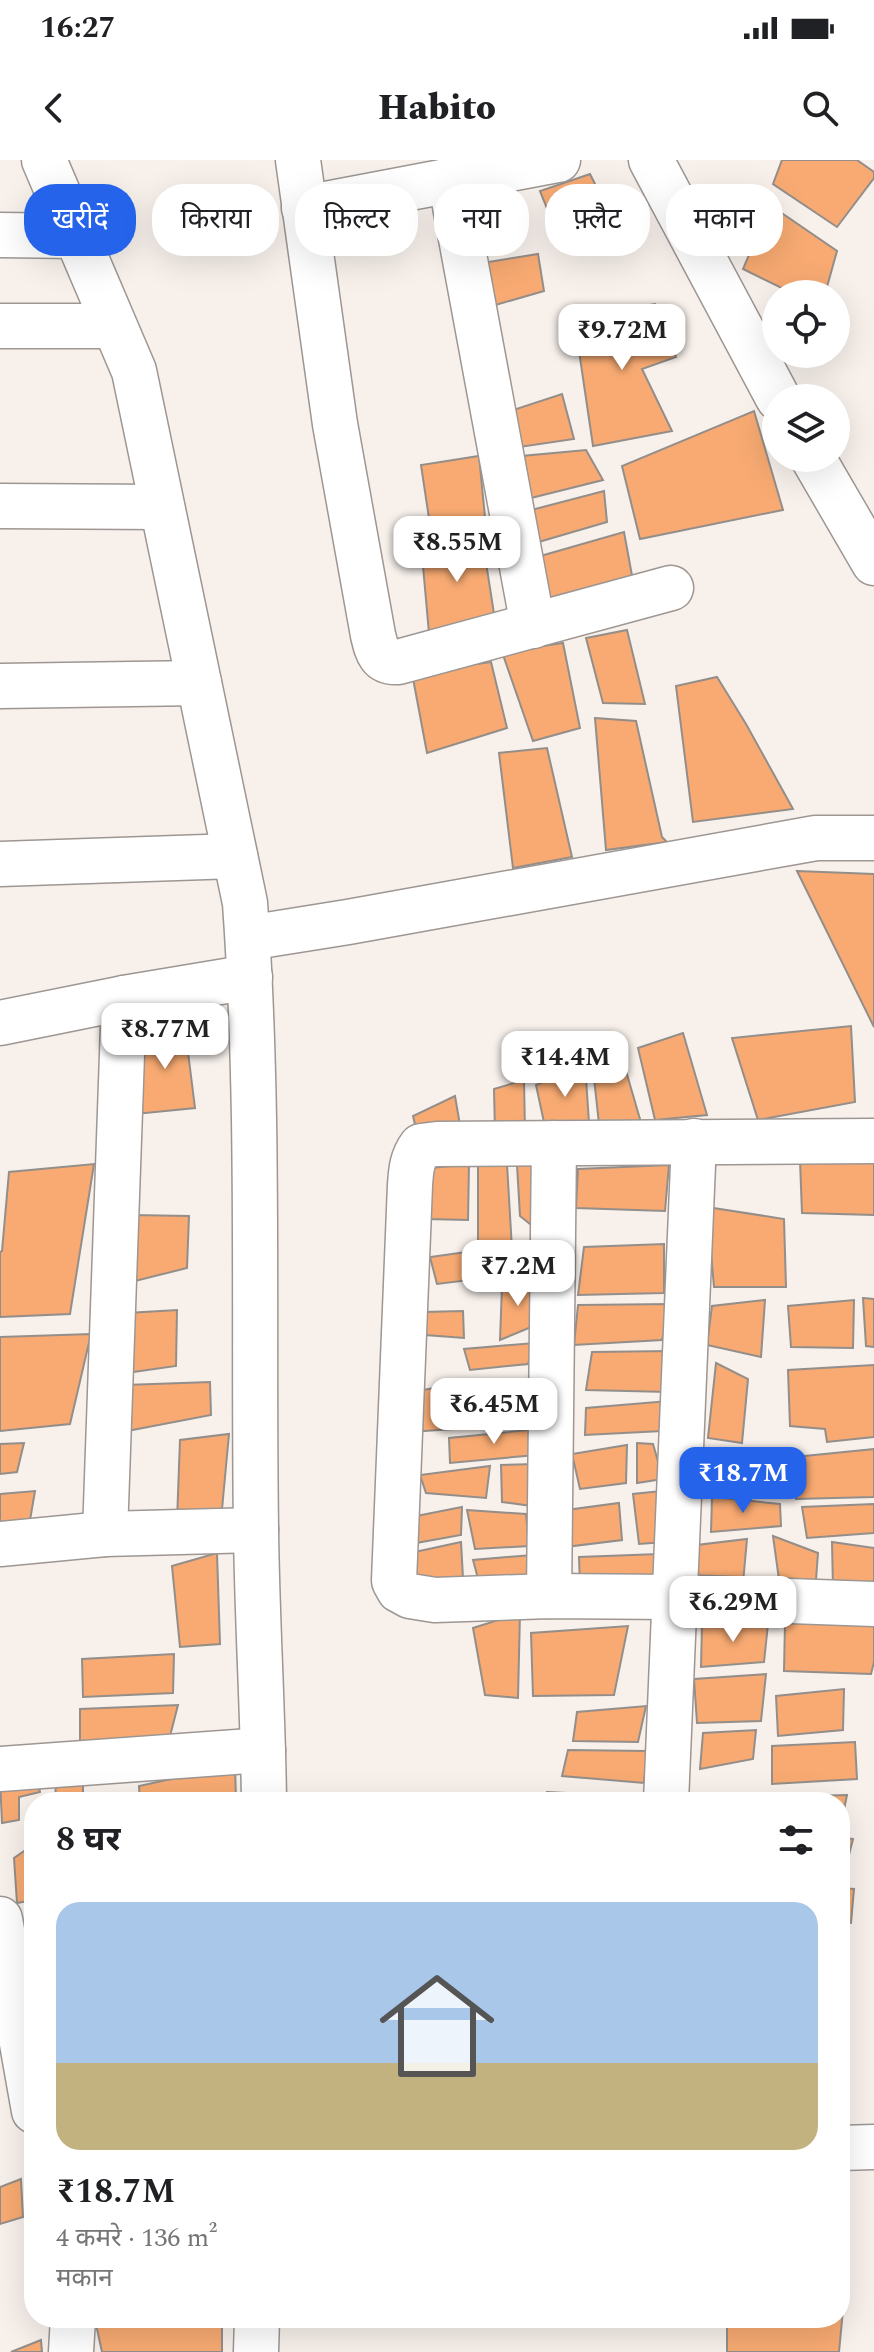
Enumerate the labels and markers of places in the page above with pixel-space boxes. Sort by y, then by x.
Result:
pin: ₹9.72M [557,304,687,372]
pin: ₹8.55M [392,516,522,584]
pin: ₹8.77M [100,1003,230,1071]
pin: ₹14.4M [500,1031,630,1099]
pin: ₹7.2M [462,1240,574,1308]
pin: ₹6.45M [429,1378,559,1446]
pin: ₹18.7M [678,1447,808,1515]
pin: ₹6.29M [668,1576,798,1644]

